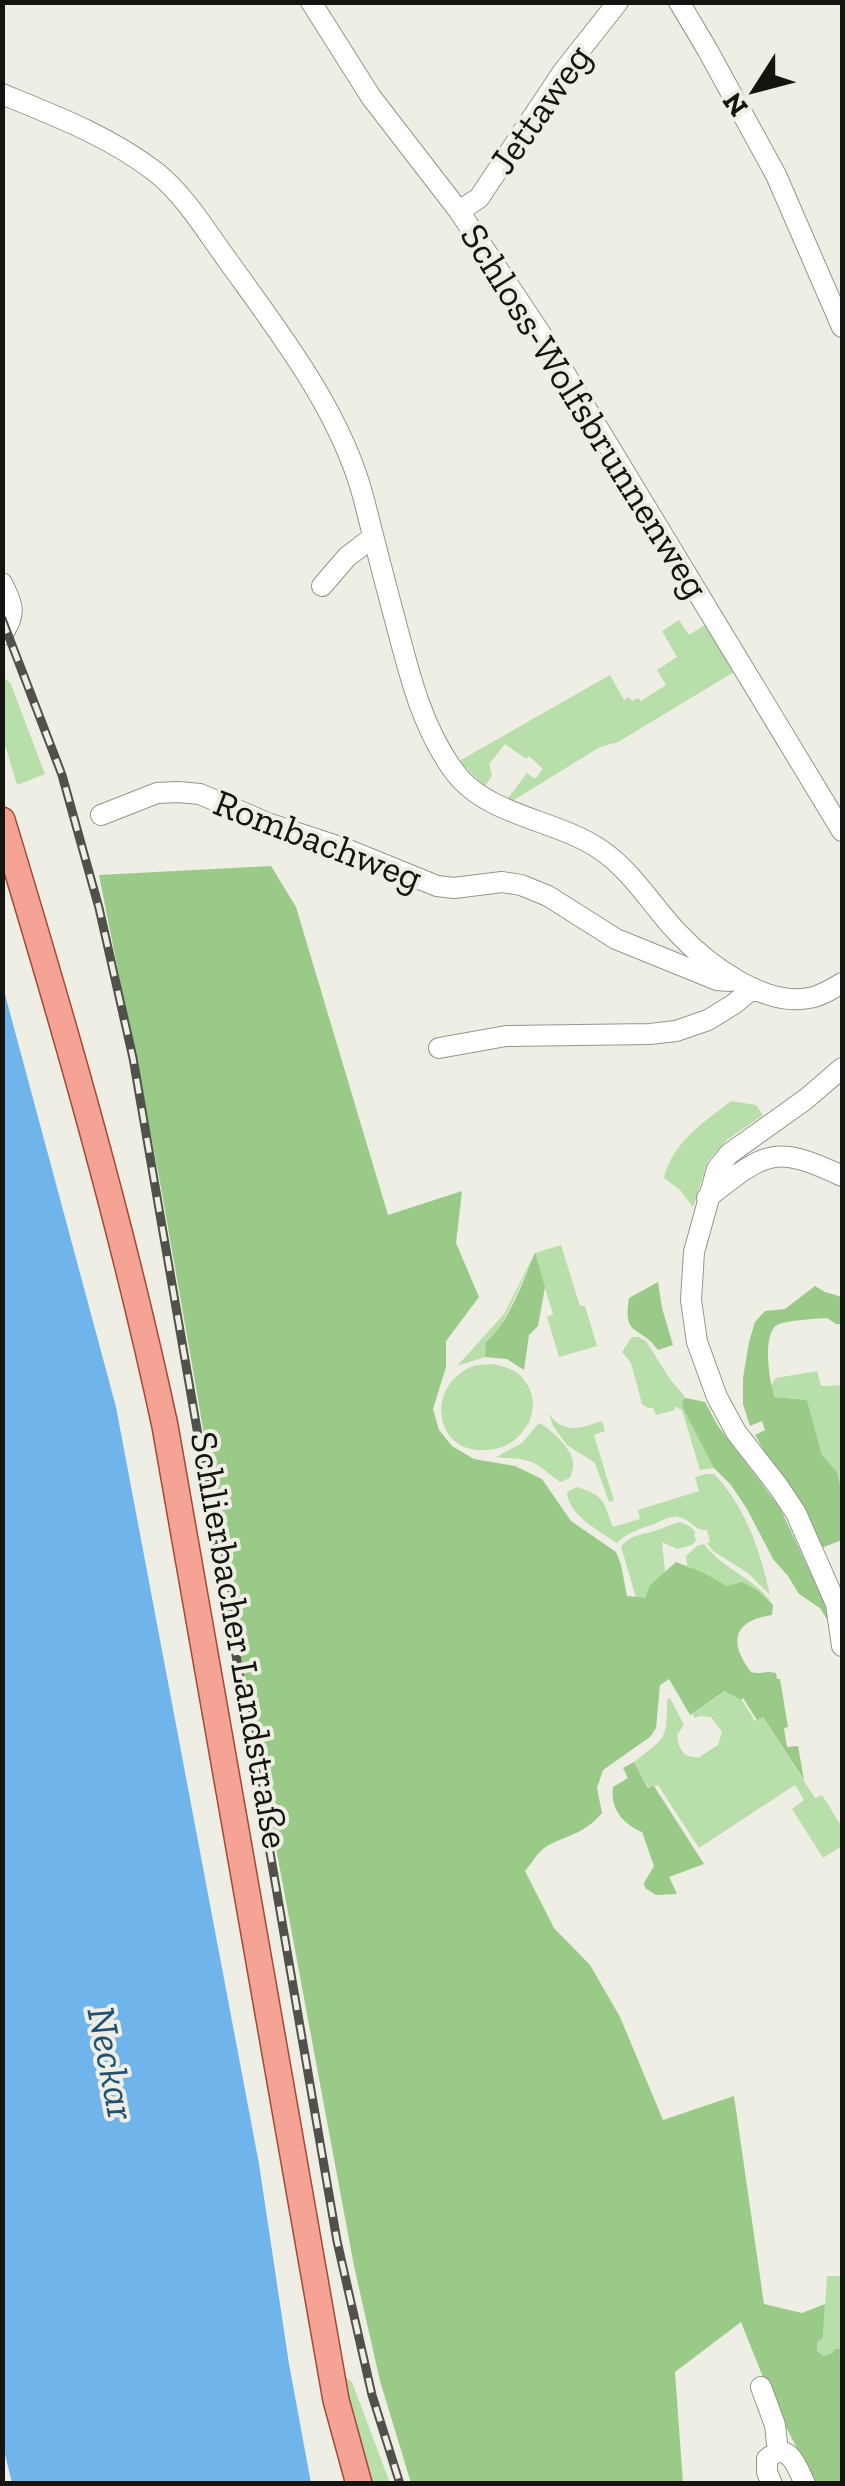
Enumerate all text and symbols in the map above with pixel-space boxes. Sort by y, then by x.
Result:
street label: Jettaweg [479,35,601,183]
north arrow [705,40,805,140]
text: N [716,86,755,123]
street label: Schloss-Wolfsbrunnenweg [451,215,719,607]
street label: Rombachweg [207,779,429,901]
street label: Schlierbacher Landstraße [181,1428,299,1852]
water label: Neckar [78,2002,147,2124]

